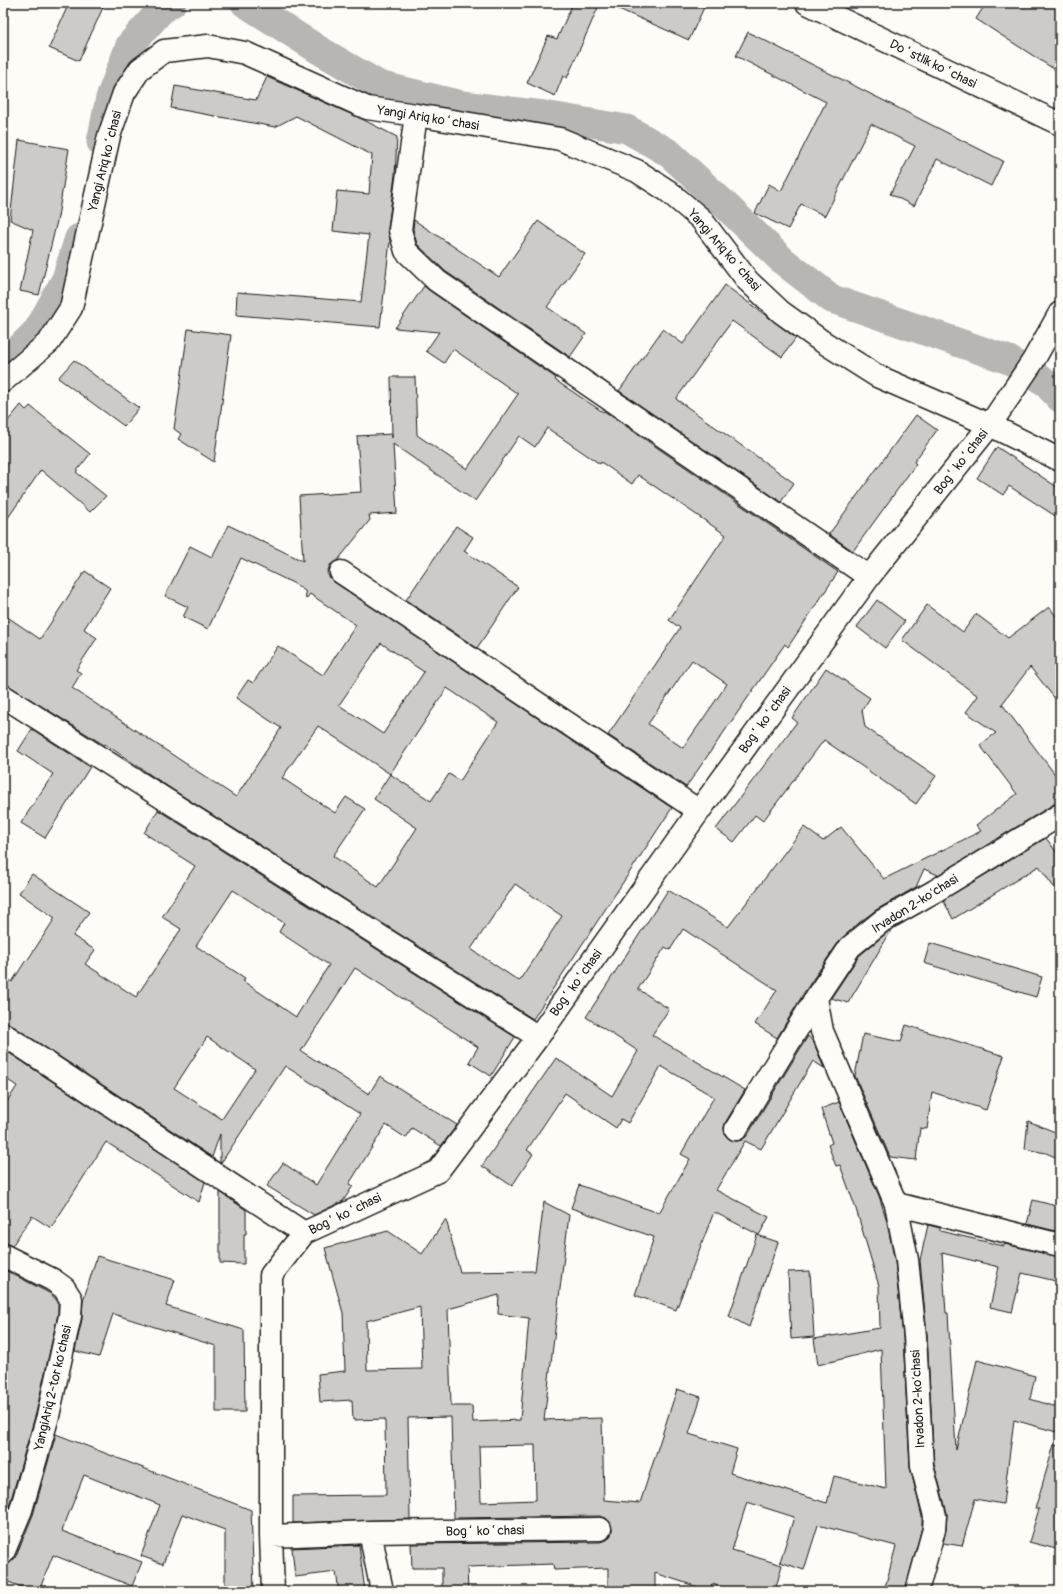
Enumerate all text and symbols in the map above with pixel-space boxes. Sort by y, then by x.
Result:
street label: Doʻstlik koʻchasi [887,36,979,92]
street label: Yangi Ariq koʻchasi [375,102,480,134]
street label: Yangi Ariq koʻchasi [85,109,125,214]
street label: Yangi Ariq koʻchasi [683,205,764,294]
street label: Bogʻ koʻchasi [931,426,991,498]
street label: Bogʻ koʻchasi [735,684,795,756]
street label: Irvadon 2-koʼchasi [869,871,961,937]
street label: Bogʻ koʻchasi [546,947,606,1019]
street label: Bogʻ koʻchasi [306,1190,384,1238]
street label: YangiАriq 2-tor koʼchasi [31,1324,75,1453]
street label: Irvadon 2-koʼchasi [907,1349,929,1449]
street label: Bogʻ koʻchasi [446,1522,524,1540]

